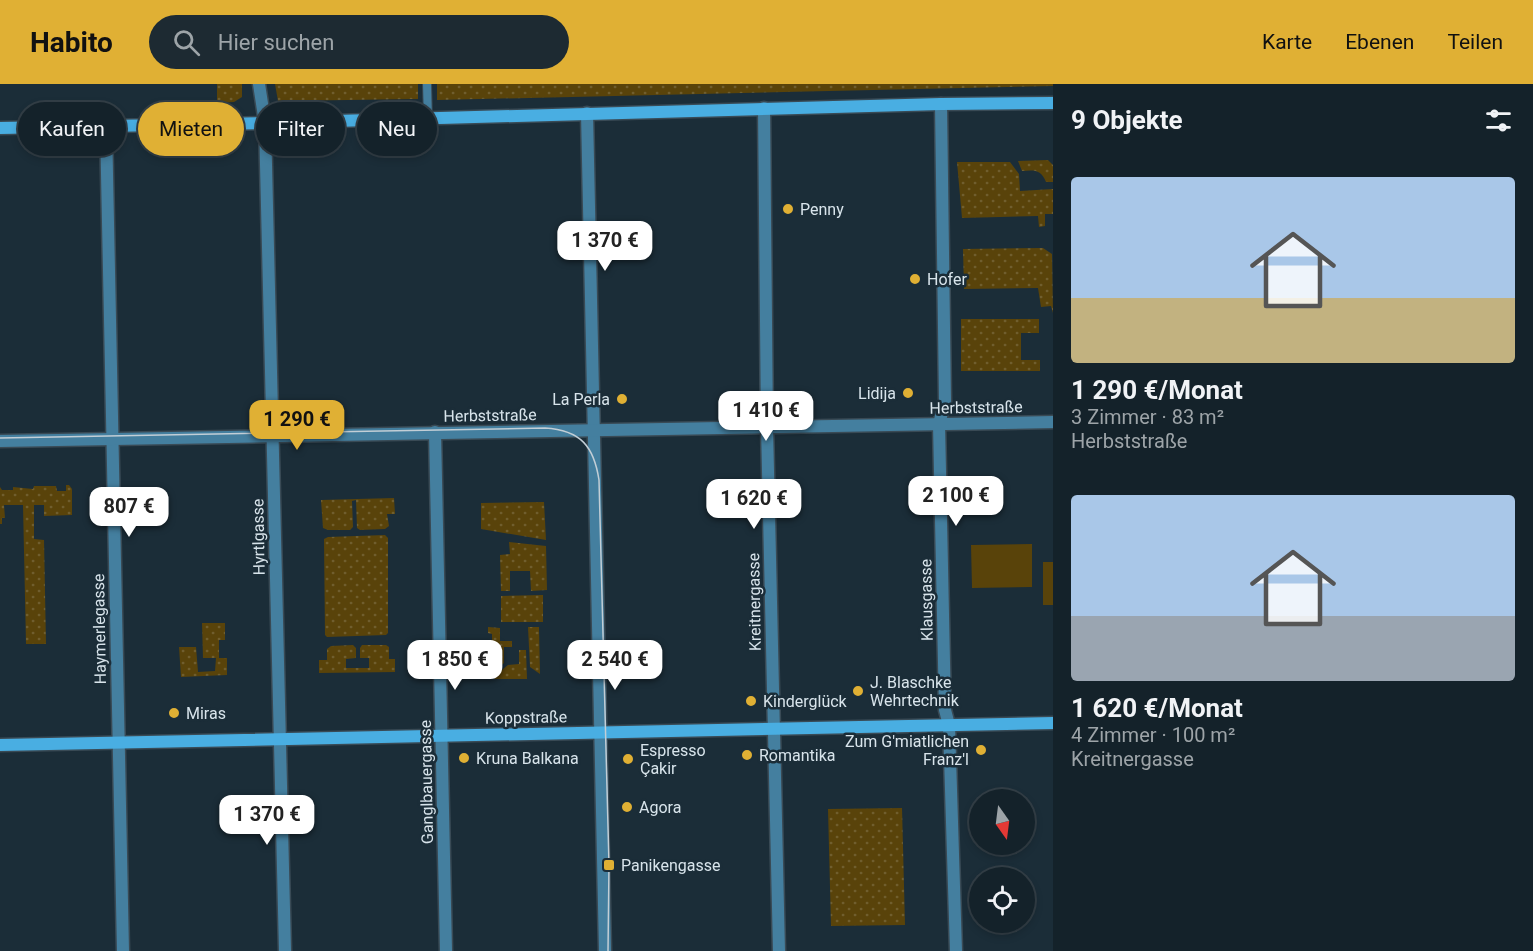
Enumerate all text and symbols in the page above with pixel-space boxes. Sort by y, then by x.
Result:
search box [149,15,569,69]
text: Habito [30,26,113,59]
icon: search [170,26,203,59]
text: Hier suchen [218,30,334,55]
text: Karte [1262,30,1312,54]
text: Ebenen [1345,30,1414,54]
text: Teilen [1447,30,1503,54]
chip: Kaufen [18,102,126,156]
chip: Mieten [138,102,244,156]
chip: Filter [256,102,345,156]
chip: Neu [357,102,437,156]
icon: filters [1482,104,1515,137]
text: 9 Objekte [1071,105,1182,135]
place label: Penny [800,200,844,219]
marker: Penny [781,202,795,216]
icon: home [1239,216,1347,324]
pin: 1 370 € [550,221,660,272]
text: 1 370 € [571,228,639,252]
place label: Hofer [927,270,967,289]
marker: Hofer [908,272,922,286]
text: 1 290 €/Monat [1071,375,1243,405]
place label: Lidija [858,384,896,403]
marker: Lidija [901,386,915,400]
place label: La Perla [552,390,610,409]
pin: 1 410 € [711,391,821,442]
marker: La Perla [615,392,629,406]
street label: Herbststraße [929,397,1023,418]
text: 1 410 € [732,398,800,422]
pin: 1 290 € [242,400,352,451]
street label: Herbststraße [443,405,537,426]
text: 3 Zimmer · 83 m² [1071,405,1224,429]
text: 1 290 € [263,407,331,431]
text: Herbststraße [1071,429,1187,453]
pin: 2 100 € [901,476,1011,527]
pin: 1 620 € [699,479,809,530]
text: 2 100 € [922,483,990,507]
text: 1 620 € [720,486,788,510]
pin: 807 € [87,487,171,538]
text: 807 € [104,494,154,518]
street label: Hyrtlgasse [248,499,269,575]
icon: home [1239,534,1347,642]
street label: Kreitnergasse [744,553,765,651]
street label: Klausgasse [916,559,937,641]
street label: Haymerlegasse [89,574,110,684]
pin: 1 850 € [400,640,510,691]
pin: 2 540 € [560,640,670,691]
text: 1 850 € [421,647,489,671]
text: 2 540 € [581,647,649,671]
place label: J. Blaschke Wehrtechnik [870,673,960,710]
marker: J. Blaschke Wehrtechnik [851,684,865,698]
place label: Kinderglück [763,692,848,711]
text: 1 620 €/Monat [1071,693,1243,723]
marker: Kinderglück [744,694,758,708]
place label: Miras [186,704,226,723]
marker: Miras [167,706,181,720]
street label: Koppstraße [485,707,567,728]
street label: Ganglbauergasse [416,720,437,844]
text: 4 Zimmer · 100 m² [1071,723,1235,747]
place label: Zum G'miatlichen Franz'l [845,732,969,769]
place label: Espresso Çakir [640,741,706,778]
marker: Zum G'miatlichen Franz'l [974,743,988,757]
place label: Romantika [759,746,836,765]
text: Kreitnergasse [1071,747,1194,771]
marker: Romantika [740,748,754,762]
place label: Kruna Balkana [476,749,579,768]
marker: Kruna Balkana [457,751,471,765]
marker: Espresso Çakir [621,752,635,766]
north arrow [969,789,1035,855]
map controls [969,789,1035,933]
pin: 1 370 € [212,795,322,846]
place label: Agora [639,798,681,817]
marker: Agora [620,800,634,814]
text: 1 370 € [233,802,301,826]
place label: Panikengasse [621,856,720,875]
marker: Panikengasse [602,858,616,872]
button: locate [969,867,1035,933]

